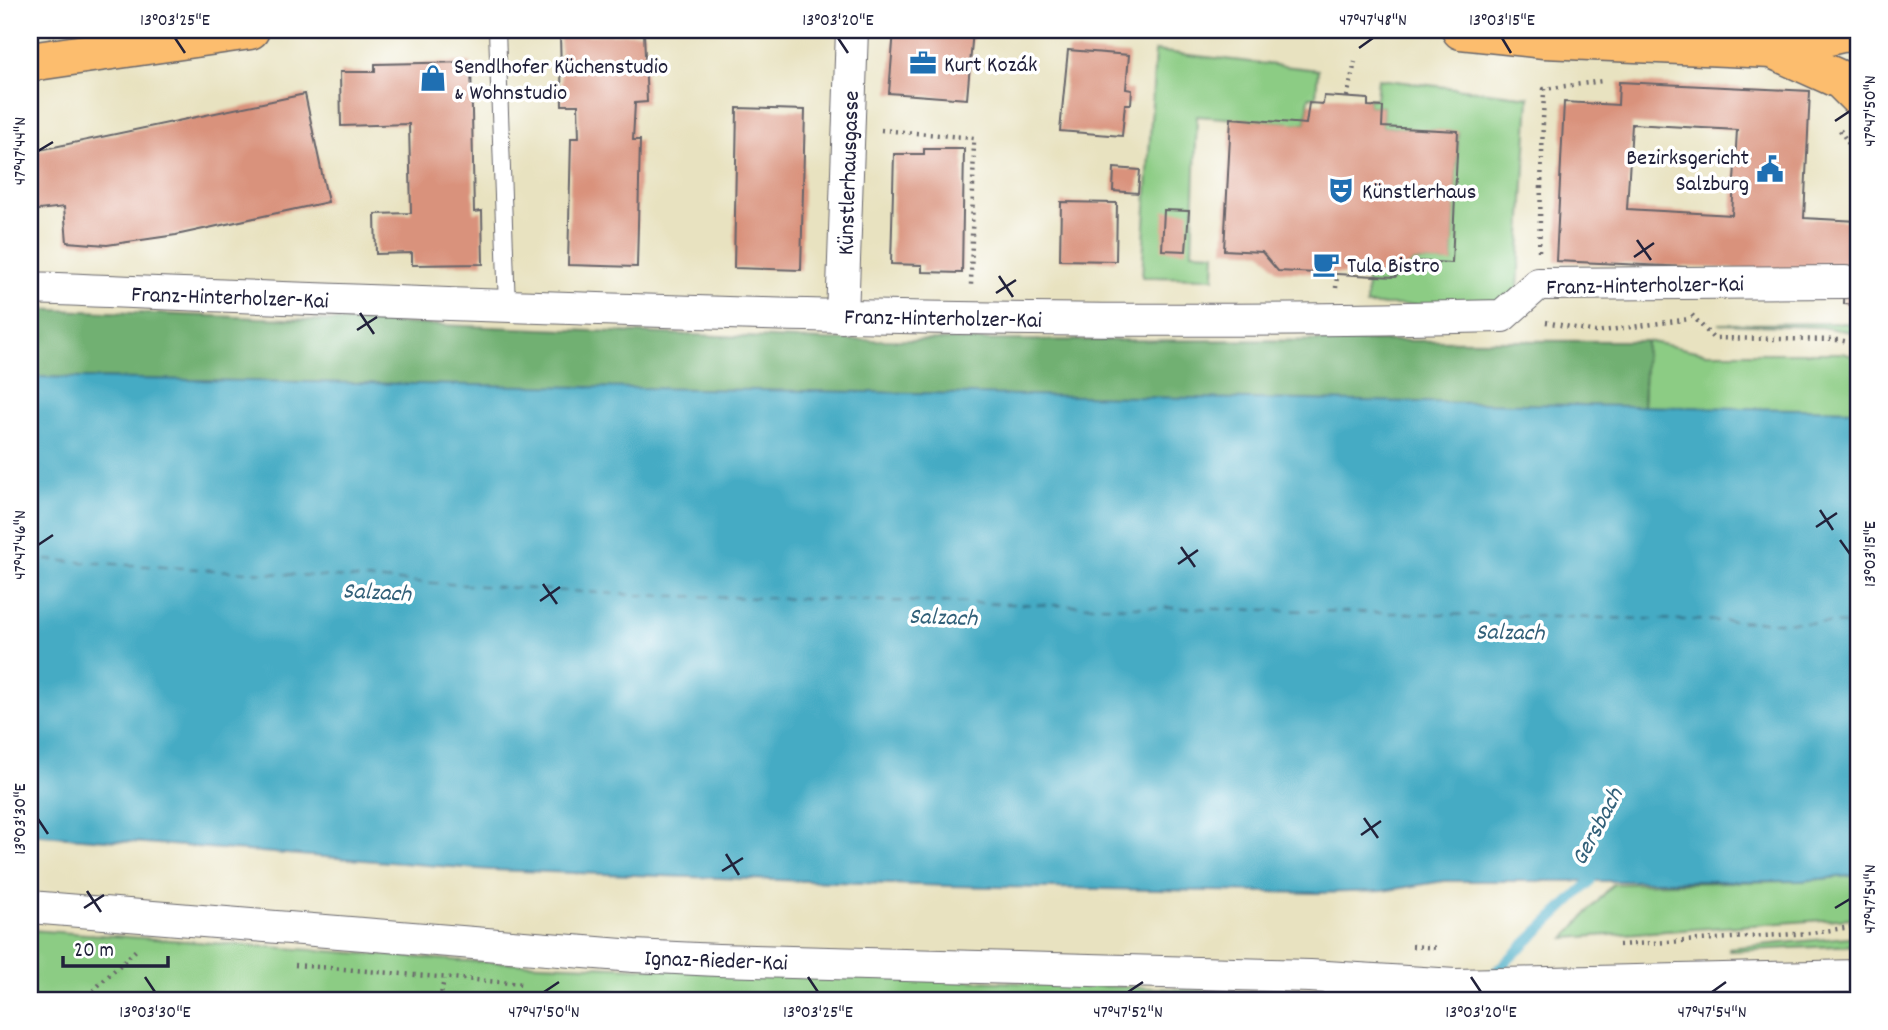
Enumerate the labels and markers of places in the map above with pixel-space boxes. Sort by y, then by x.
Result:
office icon: Kurt Kozák [908,48,938,78]
place label: Kurt Kozák [944,50,1037,83]
place label: Sendlhofer Küchenstudio & Wohnstudio [454,52,668,111]
shop icon: Sendlhofer Küchenstudio & Wohnstudio [418,63,448,93]
place label: Bezirksgericht Salzburg [1626,143,1749,202]
public building icon: Bezirksgericht Salzburg [1755,154,1785,184]
theatre icon: Künstlerhaus [1326,175,1356,205]
place label: Künstlerhaus [1362,177,1476,210]
cafe icon: Tula Bistro [1311,249,1341,279]
place label: Tula Bistro [1347,251,1440,284]

